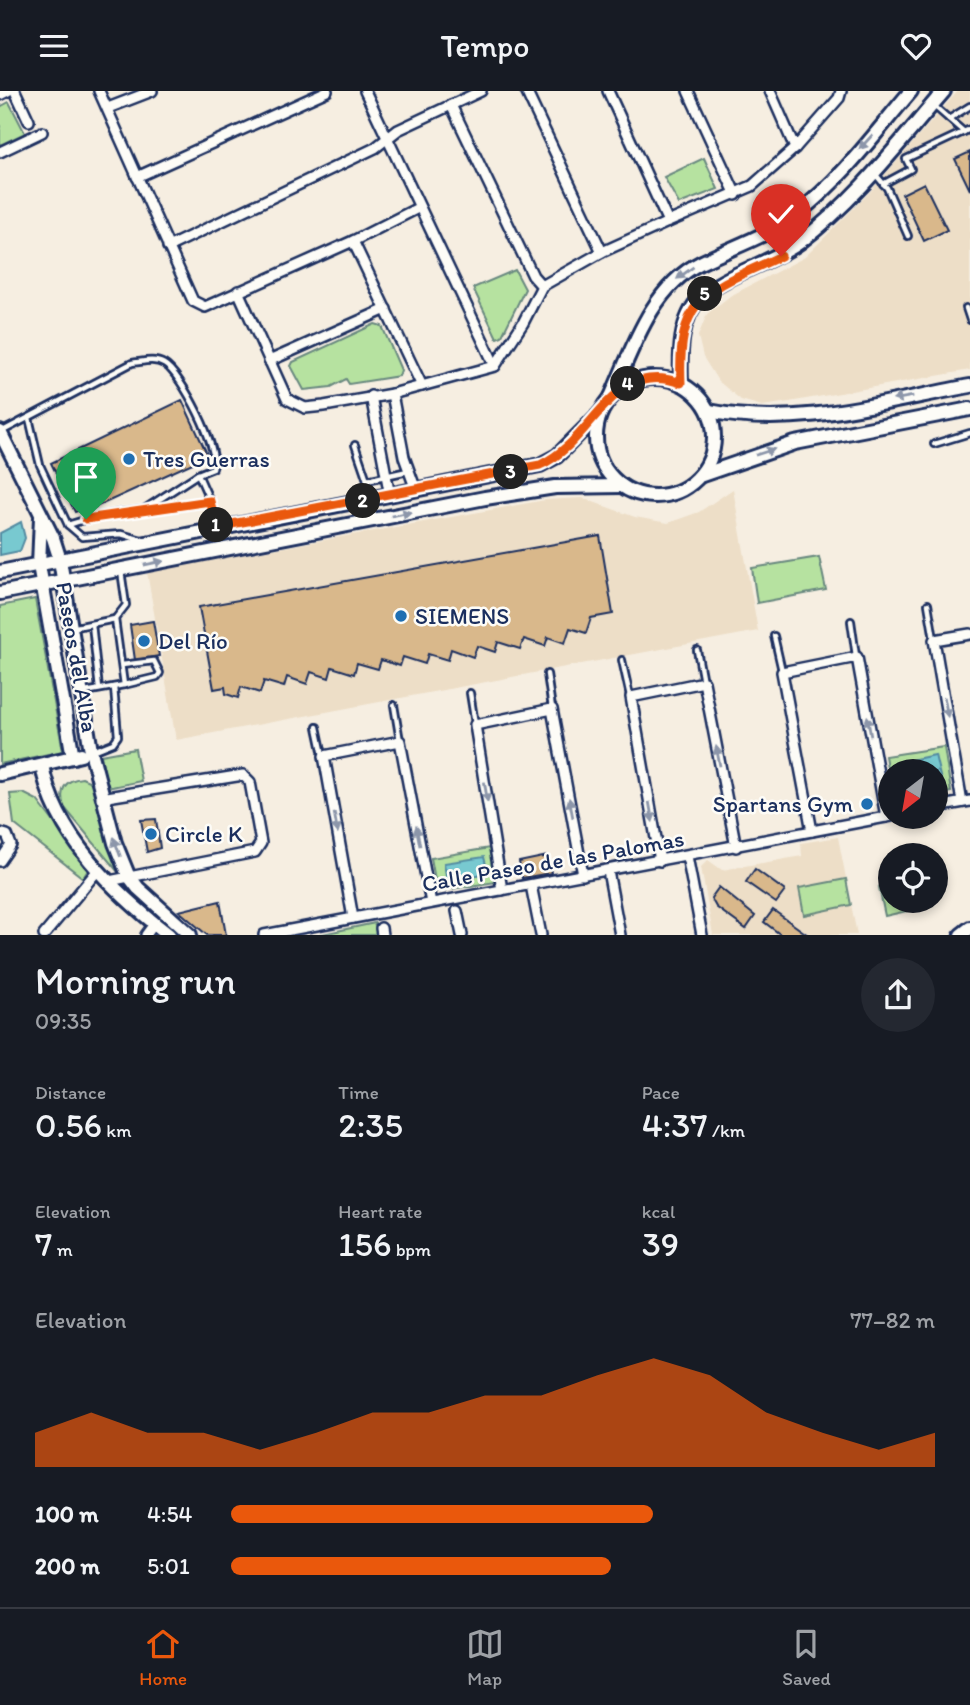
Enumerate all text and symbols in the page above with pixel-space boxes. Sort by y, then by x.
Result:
icon: menu [35,27,73,65]
text: Tempo [441,27,530,65]
icon: heart [897,27,935,65]
one-way arrow [858,133,874,151]
pin [751,184,811,256]
icon: check [762,195,800,233]
one-way arrow [676,266,694,280]
pin: 5 [688,277,722,311]
text: 5 [700,282,709,305]
pin: 4 [610,367,646,401]
text: 4 [622,372,633,395]
one-way arrow [892,393,914,404]
place label: Tres Guerras [143,445,270,473]
one-way arrow [755,446,776,456]
pin [56,447,116,519]
marker: Tres Guerras [121,451,137,467]
pin: 3 [494,455,528,489]
icon: arrive [67,458,105,496]
text: 3 [505,460,516,483]
pin: 2 [346,483,380,519]
text: 2 [358,489,368,512]
pin: 1 [198,507,234,543]
one-way arrow [390,508,412,519]
text: 1 [211,513,220,536]
one-way arrow [143,557,165,568]
street label: Paseos del Alba [50,580,104,734]
place label: SIEMENS [415,602,509,630]
marker: SIEMENS [393,608,409,624]
place label: Del Río [158,627,228,655]
marker: Del Río [136,633,152,649]
one-way arrow [941,696,952,718]
one-way arrow [863,715,874,737]
one-way arrow [712,745,723,767]
north arrow [878,759,948,829]
map controls [878,759,948,913]
one-way arrow [481,781,492,803]
place label: Spartans Gym [713,790,853,818]
one-way arrow [565,796,576,818]
marker: Spartans Gym [859,796,875,812]
one-way arrow [646,801,657,823]
one-way arrow [331,812,342,834]
place label: Circle K [165,820,243,848]
street label: Calle Paseo de las Palomas [420,824,686,898]
one-way arrow [412,825,423,847]
marker: Circle K [143,826,159,842]
one-way arrow [111,836,122,857]
button: locate [878,843,948,913]
text: Morning run [35,958,236,1004]
button: share [861,958,935,1032]
text: 09:35 [35,1007,91,1035]
text: Distance [35,1081,106,1104]
text: Time [338,1081,379,1104]
text: Pace [642,1081,680,1104]
text: 0.56 [35,1104,102,1146]
text: 2:35 [338,1104,403,1146]
text: 4:37 [642,1104,708,1146]
text: km [102,1119,131,1142]
text: /km [708,1119,745,1142]
text: Elevation [35,1200,111,1223]
text: Heart rate [338,1200,422,1223]
text: kcal [642,1200,675,1223]
text: 7 [35,1223,52,1265]
text: 156 [338,1223,391,1265]
text: 39 [642,1223,679,1265]
text: m [52,1238,73,1261]
text: bpm [391,1238,431,1261]
text: Elevation [35,1306,126,1334]
text: 77–82 m [850,1306,935,1334]
text: 100 m [35,1500,99,1528]
text: 4:54 [147,1500,192,1528]
text: 200 m [35,1552,100,1580]
text: 5:01 [147,1552,190,1580]
tab: Home [139,1625,187,1690]
tab: Map [466,1625,504,1690]
tab: Saved [782,1625,831,1690]

